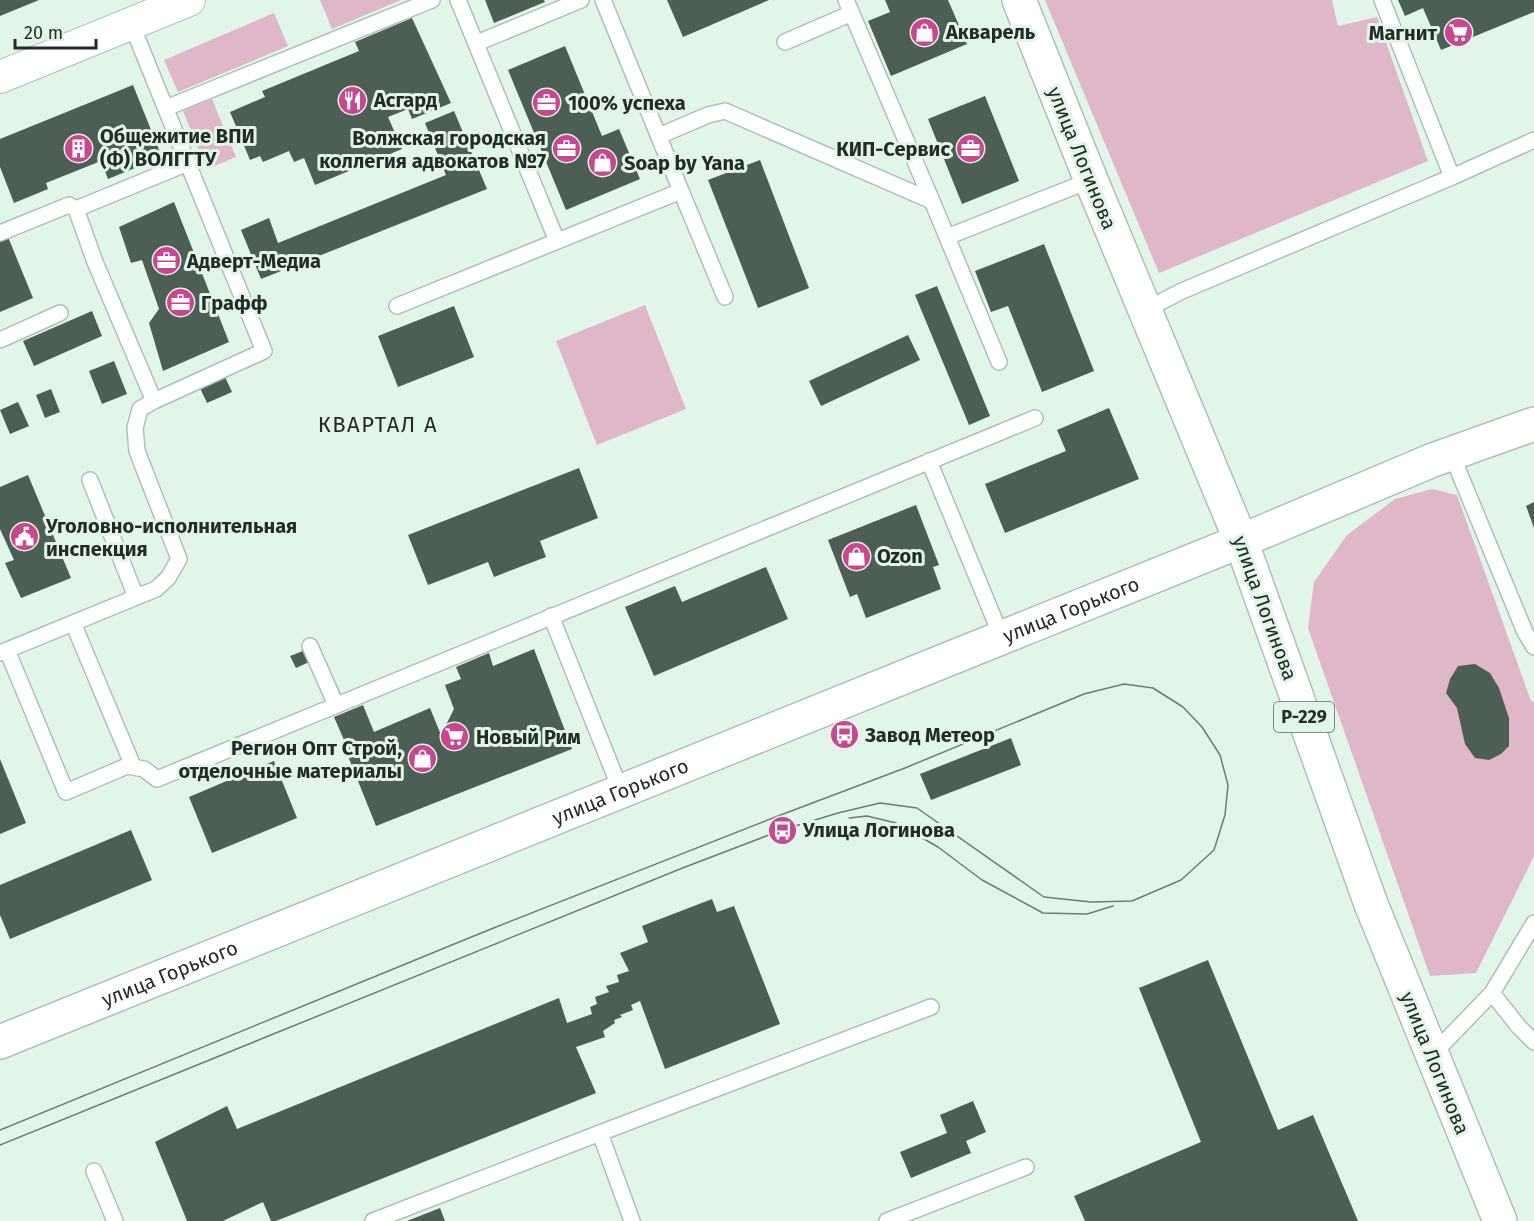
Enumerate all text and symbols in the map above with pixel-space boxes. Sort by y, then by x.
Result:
scale bar [15,12,96,50]
shop icon: Акварель [909,16,941,48]
supermarket icon: Магнит [1442,17,1474,49]
place label: Акварель [945,20,1036,44]
place label: Магнит [1369,21,1438,45]
text: 20 m [24,22,63,44]
street label: улица Логинова [1042,83,1122,233]
restaurant icon: Асгард [337,84,369,116]
office icon: 100% успеха [531,87,563,119]
place label: Асгард [373,88,437,112]
place label: 100% успеха [568,91,686,115]
place label: Общежитие ВПИ (Ф) ВОЛГГТУ [100,124,255,171]
place label: Волжская городская коллегия адвокатов №7 [319,126,546,173]
building icon: Общежитие ВПИ (Ф) ВОЛГГТУ [63,132,95,164]
office icon: Волжская городская коллегия адвокатов №7 [551,133,583,165]
office icon: КИП-Сервис [955,133,987,165]
place label: КИП-Сервис [836,137,950,161]
shop icon: Soap by Yana [587,147,619,179]
place label: Soap by Yana [624,151,745,175]
office icon: Адверт-Медиа [150,245,182,277]
place label: Адверт-Медиа [186,249,321,273]
office icon: Графф [164,287,196,319]
place label: Графф [201,291,268,315]
district label: КВАРТАЛ А [318,411,438,438]
place label: Уголовно-исполнительная инспекция [45,514,297,561]
public building icon: Уголовно-исполнительная инспекция [9,521,41,553]
street label: улица Логинова [1228,532,1302,684]
shop icon: Ozon [840,540,872,572]
place label: Ozon [877,544,923,568]
street label: улица Горького [999,571,1143,648]
road number: Р-229 [1274,702,1334,732]
bus stop icon: Завод Метеор [828,719,860,751]
supermarket icon: Новый Рим [439,721,471,753]
place label: Завод Метеор [864,723,995,747]
place label: Новый Рим [476,725,581,749]
place label: Регион Опт Строй, отделочные материалы [178,736,402,783]
shop icon: Регион Опт Строй, отделочные материалы [407,743,439,775]
street label: улица Горького [549,753,692,830]
bus stop icon: Улица Логинова [766,814,798,846]
place label: Улица Логинова [802,818,955,842]
street label: улица Горького [98,935,241,1012]
street label: улица Логинова [1395,988,1475,1138]

